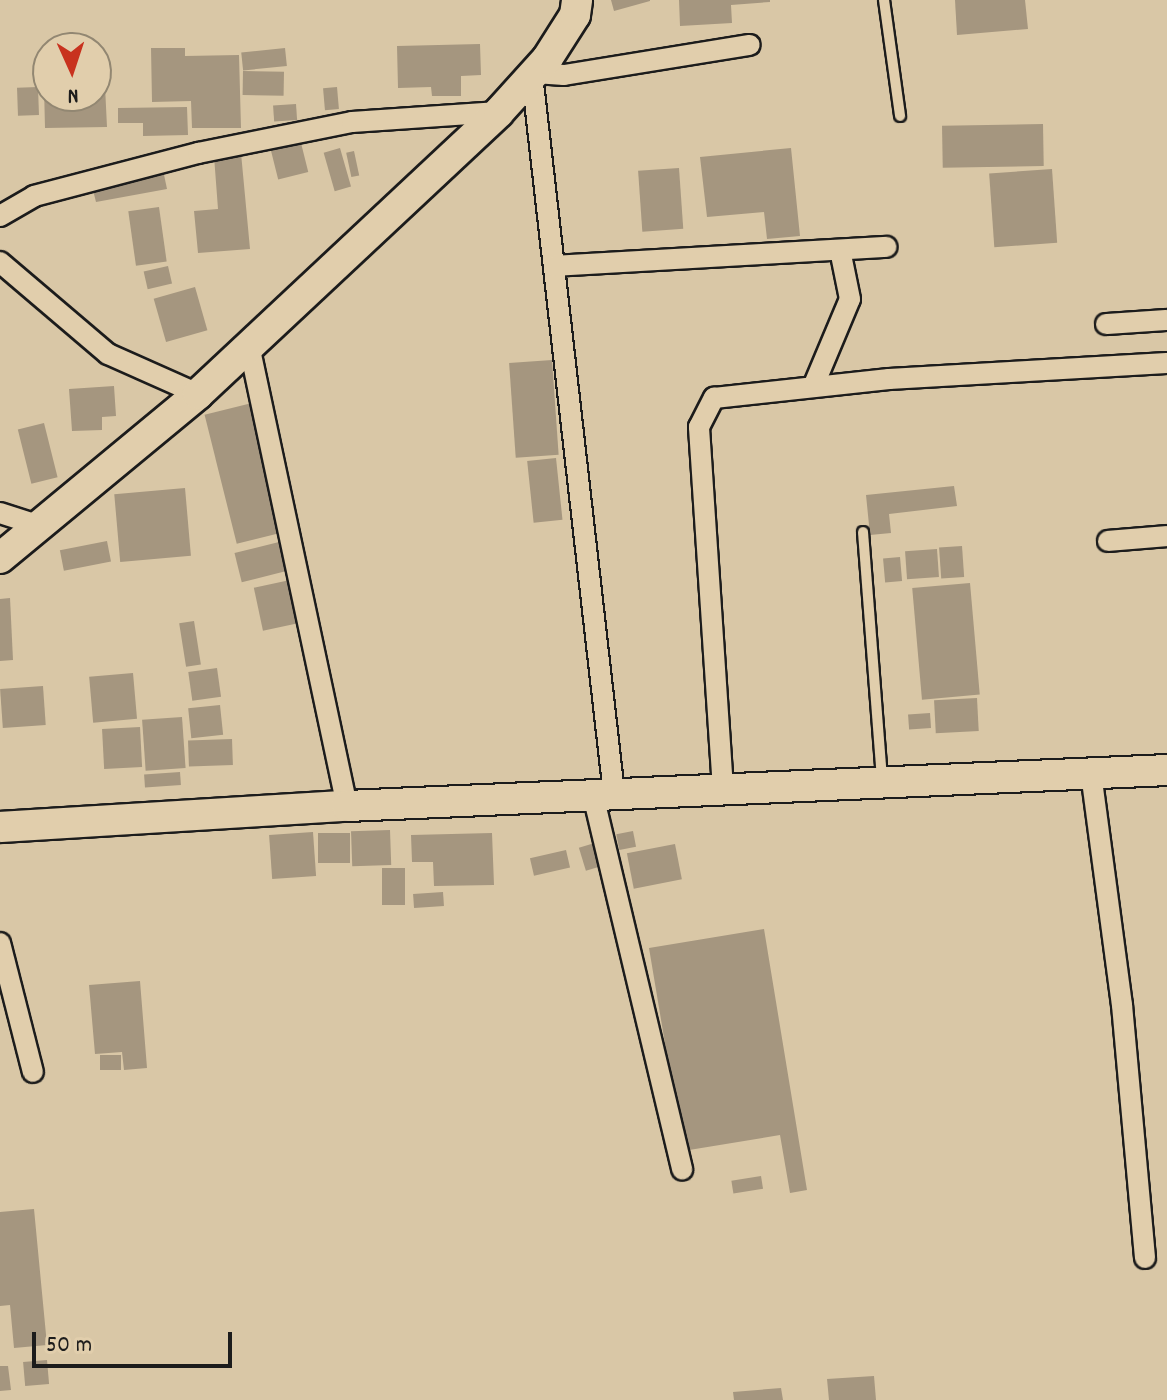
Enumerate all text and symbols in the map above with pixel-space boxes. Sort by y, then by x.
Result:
north arrow [32,32,112,112]
text: N [67,79,79,110]
scale bar [36,1316,236,1366]
text: 50 m [46,1329,92,1363]

